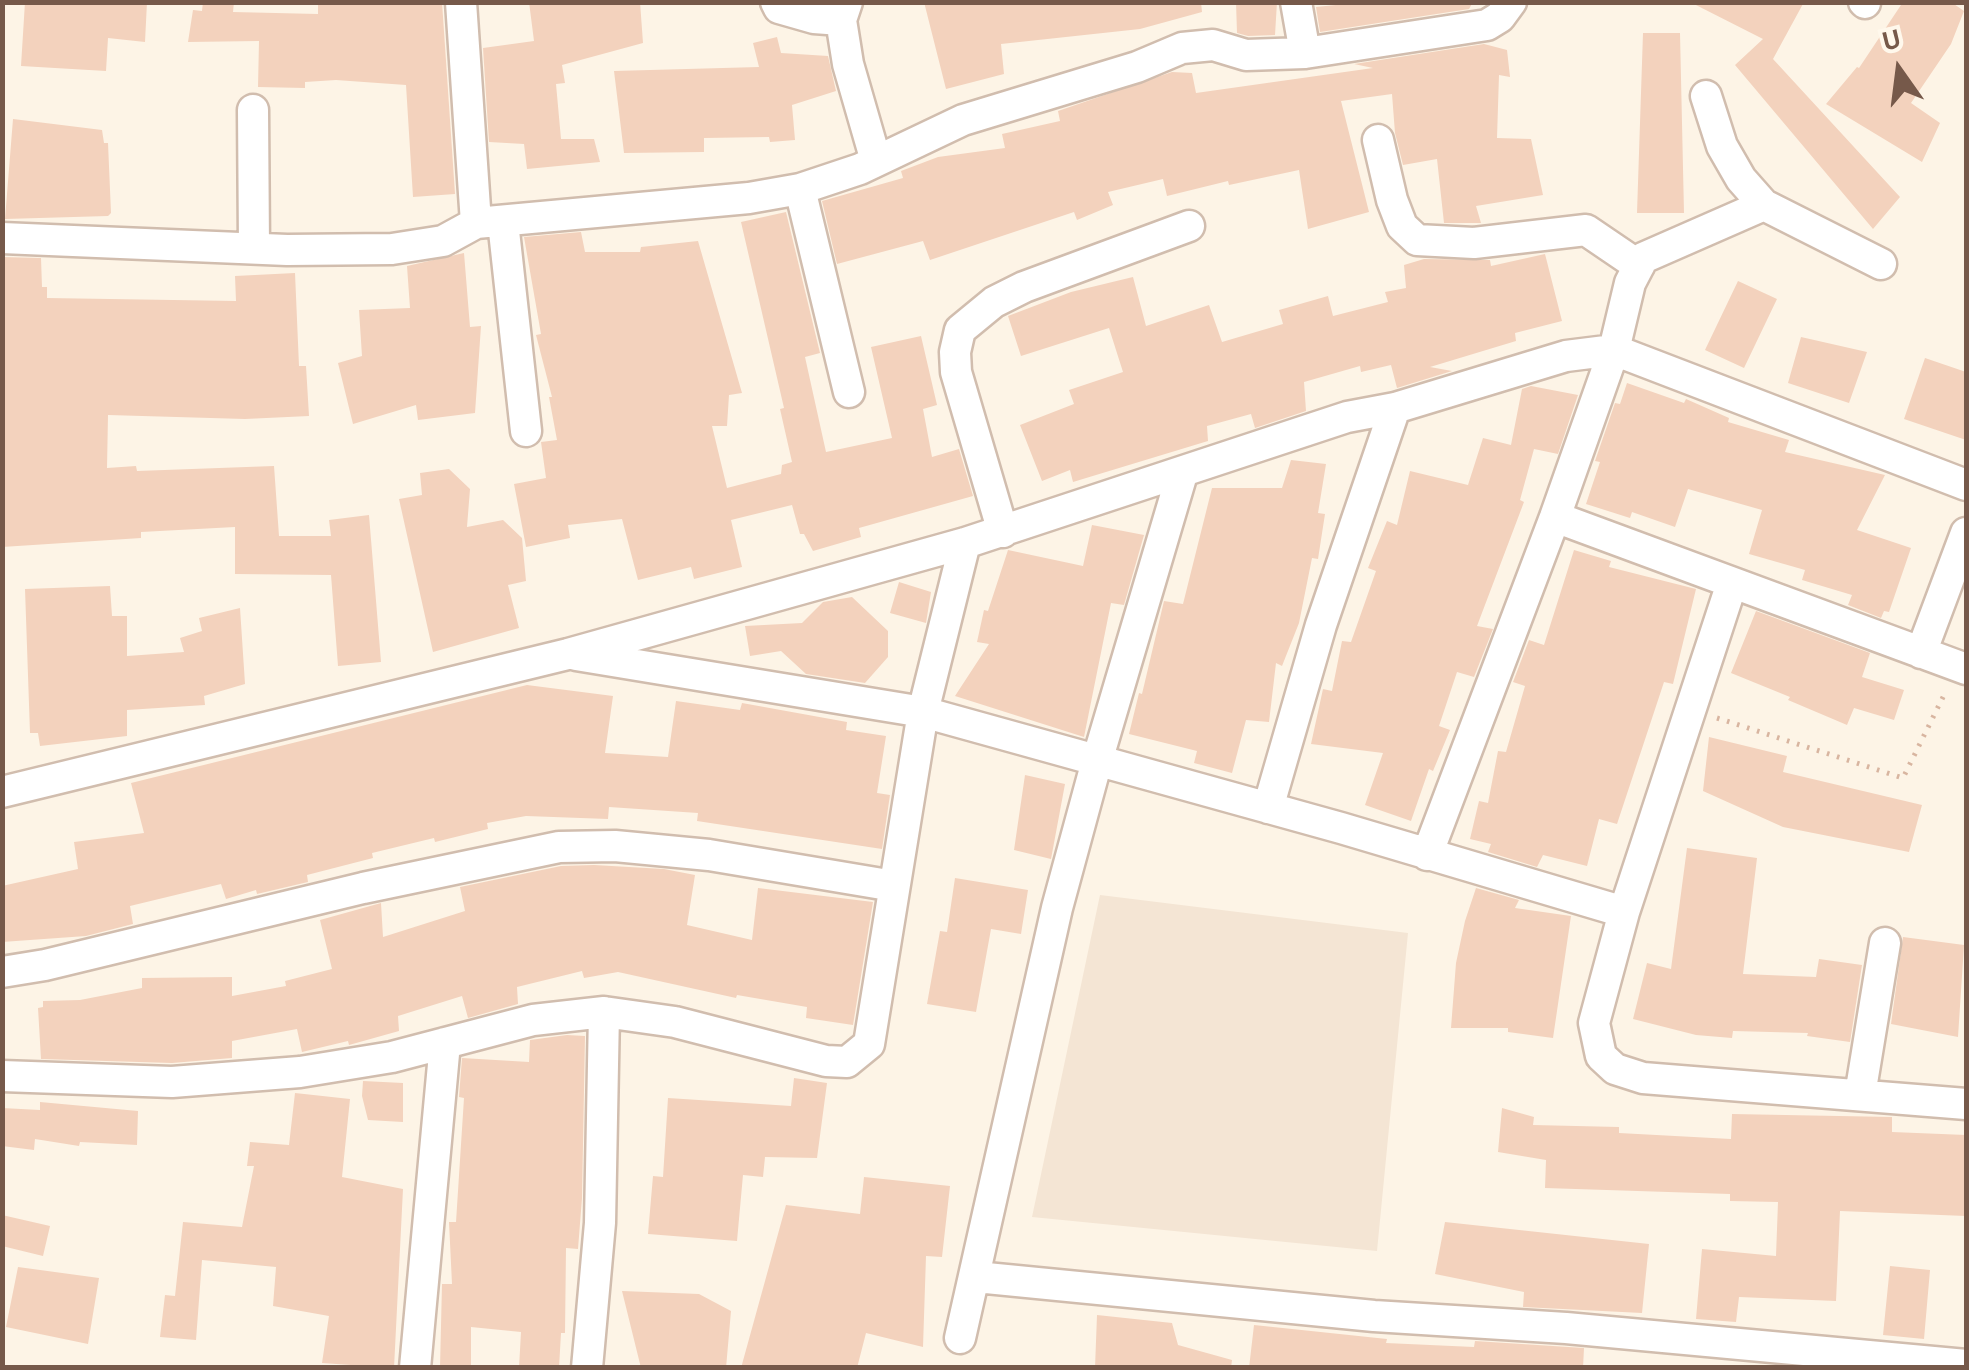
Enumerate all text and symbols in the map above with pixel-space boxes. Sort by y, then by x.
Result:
north arrow [1849,20,1949,120]
text: U [1880,25,1904,57]

